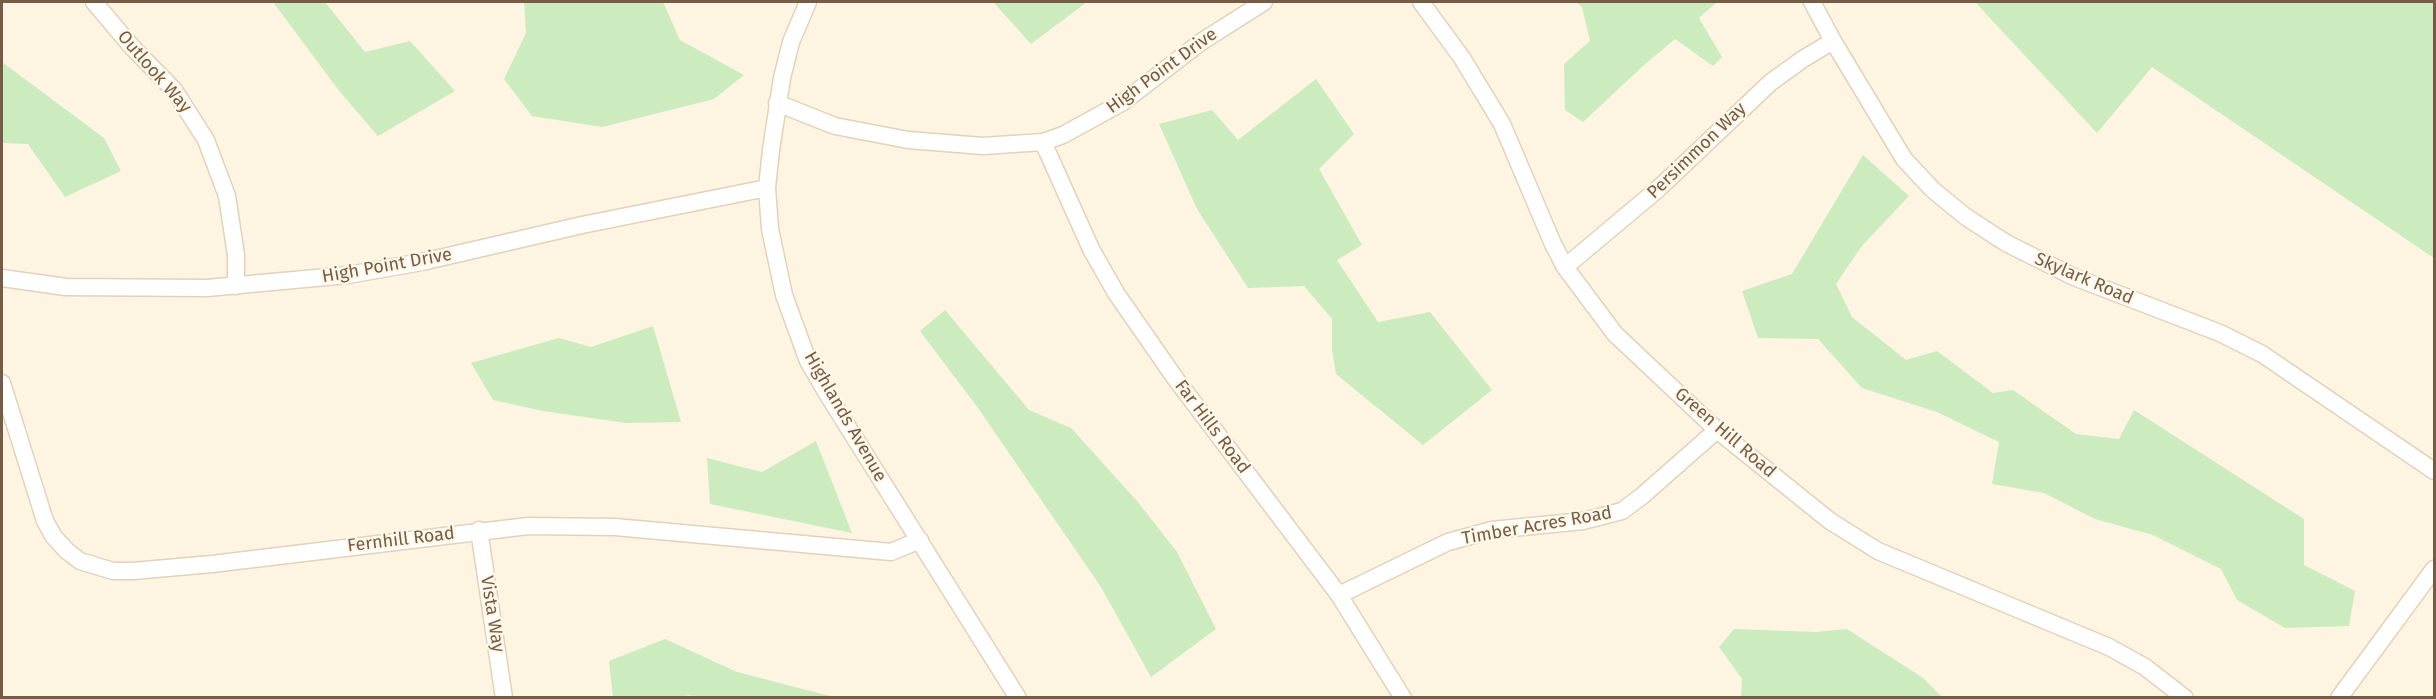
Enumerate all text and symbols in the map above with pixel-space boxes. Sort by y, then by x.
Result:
street label: High Point Drive [1102,24,1222,118]
street label: Outlook Way [112,26,196,118]
street label: Persimmon Way [1643,98,1751,204]
street label: High Point Drive [320,244,454,288]
street label: Skylark Road [2031,248,2137,310]
street label: Highlands Avenue [799,348,891,486]
street label: Far Hills Road [1170,376,1254,478]
street label: Green Hill Road [1670,383,1780,483]
street label: Timber Acres Road [1460,502,1614,550]
street label: Fernhill Road [346,523,456,557]
street label: Vista Way [475,574,509,654]

